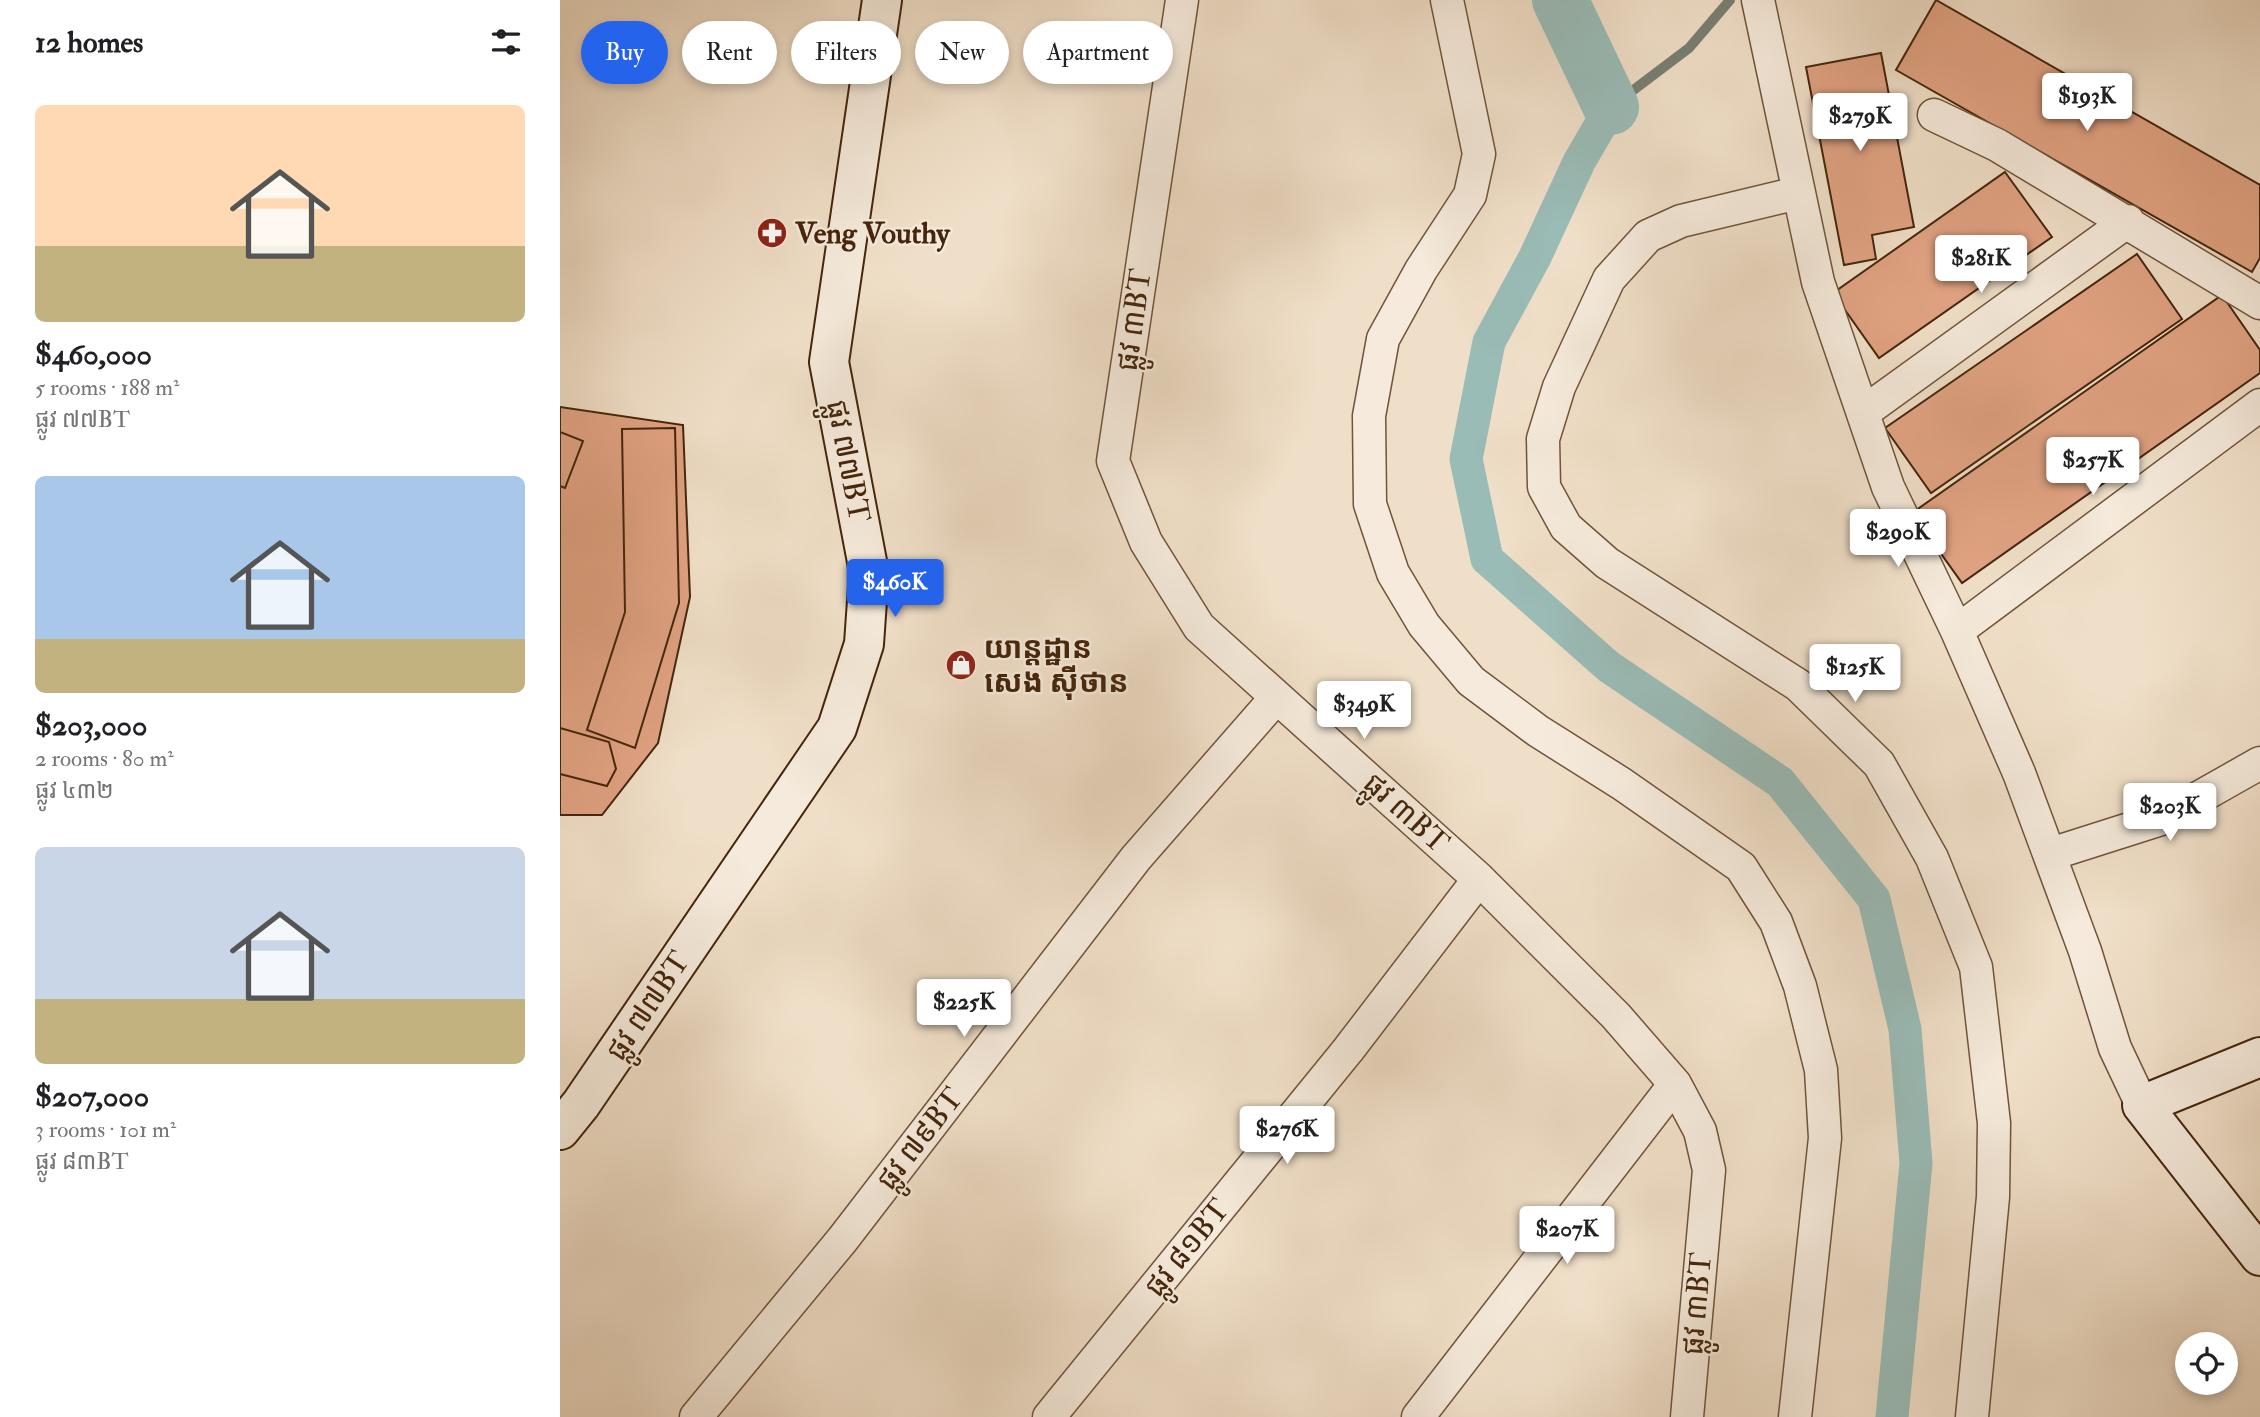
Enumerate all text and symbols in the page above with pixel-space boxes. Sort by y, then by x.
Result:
chip: Buy [581,21,668,84]
chip: Rent [682,21,777,84]
chip: Filters [791,21,901,84]
chip: New [915,21,1009,84]
chip: Apartment [1023,21,1173,84]
icon: filters [487,23,525,61]
text: 12 homes [35,24,143,61]
pin: $193K [2038,74,2136,133]
text: $193K [2058,81,2116,110]
pin: $279K [1811,94,1909,153]
text: $279K [1828,101,1892,130]
icon: home [217,151,343,277]
place label: Veng Vouthy [794,215,952,252]
pharmacy icon: Veng Vouthy [755,216,789,250]
pin: $281K [1932,236,2030,295]
text: $281K [1951,243,2011,272]
street label: ផ្លូវ ៣BT [1109,266,1166,374]
text: $460,000 [35,336,152,373]
text: 5 rooms · 188 m² [35,373,179,402]
street label: ផ្លូវ ៧៧BT [811,397,878,527]
text: ផ្លូវ ៧៧BT [35,405,130,434]
pin: $257K [2044,438,2142,497]
text: $257K [2062,445,2124,474]
pin: $290K [1849,510,1947,569]
text: $290K [1866,517,1930,546]
icon: home [217,522,343,648]
pin: $460K [846,560,944,619]
text: $460K [863,567,927,596]
place label: យាន្ដដ្ឋាន សេង ស៊ីថាន [984,630,1128,701]
pin: $125K [1806,644,1904,704]
shop icon: យាន្ដដ្ឋាន សេង ស៊ីថាន [944,648,978,682]
text: $125K [1825,652,1885,681]
pin: $349K [1315,682,1413,741]
text: $349K [1333,689,1395,718]
text: $203,000 [35,707,147,744]
text: 2 rooms · 80 m² [35,744,174,773]
street label: ផ្លូវ ៣BT [1351,765,1457,866]
text: ផ្លូវ ៤៣២ [35,776,114,805]
pin: $203K [2121,784,2219,843]
text: $203K [2139,791,2201,820]
icon: home [217,893,343,1019]
street label: ផ្លូវ ៧៧BT [598,944,704,1072]
pin: $225K [915,979,1013,1039]
text: $225K [933,987,995,1016]
text: $207,000 [35,1078,149,1115]
street label: ផ្លូវ ៧៩BT [869,1081,977,1202]
pin: $276K [1238,1106,1336,1166]
text: $276K [1256,1114,1318,1143]
text: 3 rooms · 101 m² [35,1115,176,1144]
text: ផ្លូវ ៨៣BT [35,1147,129,1176]
street label: ផ្លូវ ៨១BT [1136,1192,1243,1309]
pin: $207K [1518,1206,1616,1266]
text: $207K [1535,1214,1599,1243]
street label: ផ្លូវ ៣BT [1674,1251,1727,1357]
map controls [2175,1332,2238,1395]
button: locate [2175,1332,2238,1395]

